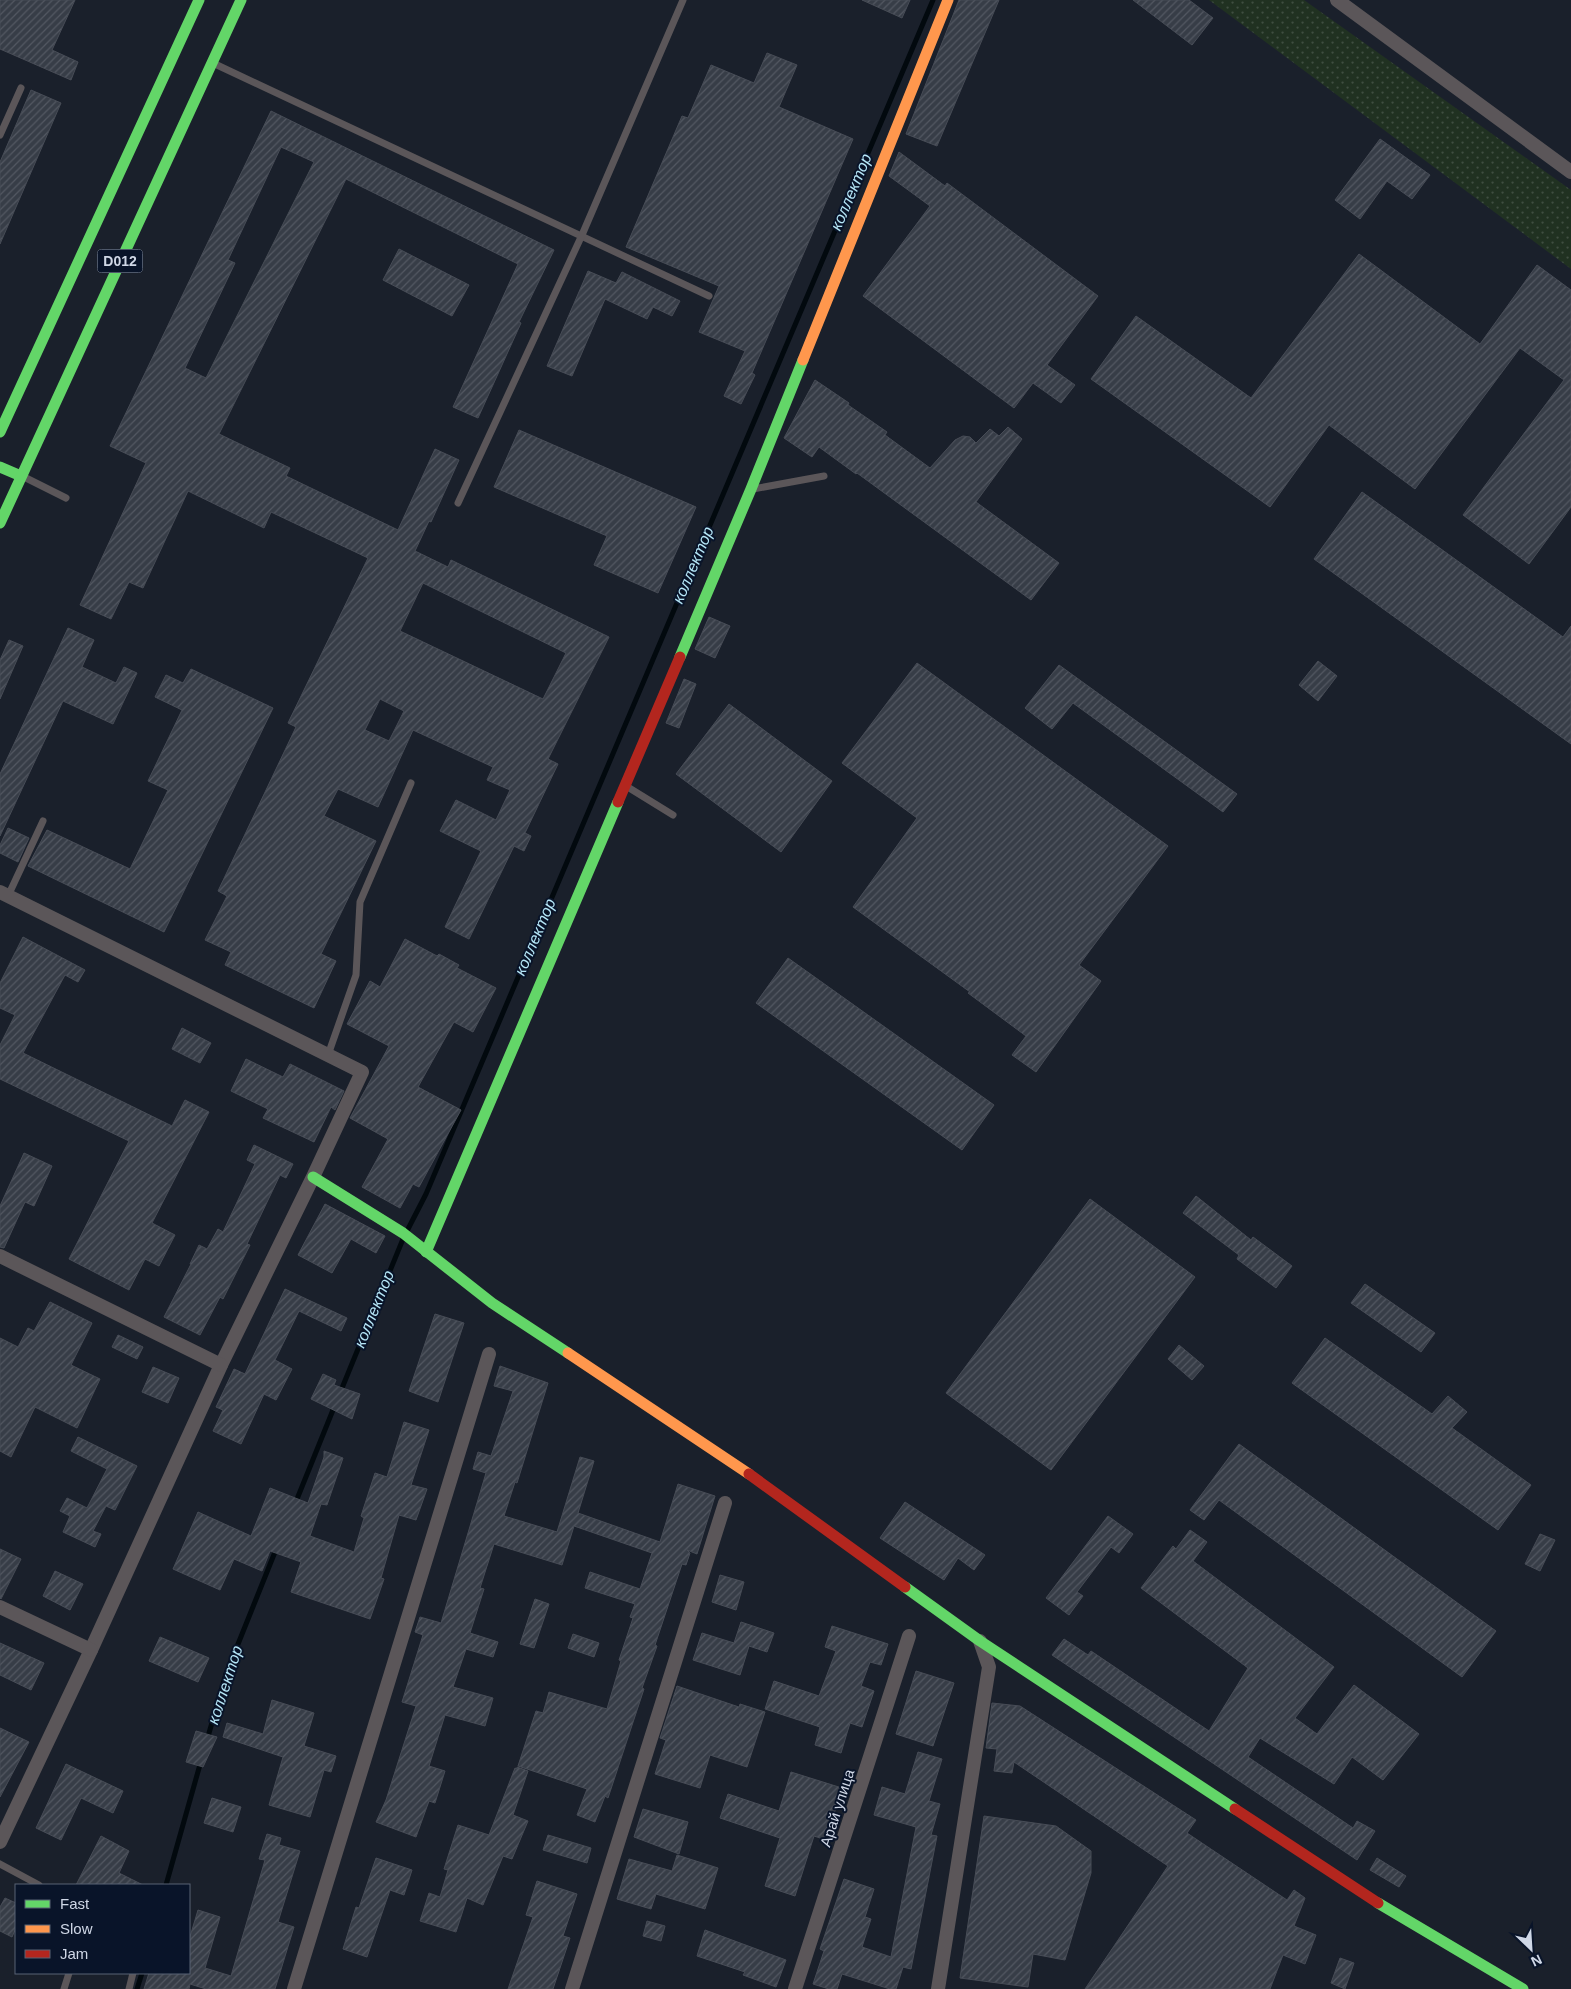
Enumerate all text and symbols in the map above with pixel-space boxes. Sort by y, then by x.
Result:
water label: коллектор [827,151,875,233]
road number: D012 [98,250,142,272]
water label: коллектор [669,524,717,606]
water label: коллектор [511,896,559,978]
water label: коллектор [351,1268,397,1350]
water label: коллектор [204,1643,246,1726]
street label: Арай улица [816,1766,858,1849]
legend [15,1884,190,1974]
text: Fast [60,1895,90,1912]
text: Slow [60,1920,93,1937]
north arrow [1506,1924,1556,1974]
text: Jam [60,1945,88,1962]
text: N [1529,1951,1544,1970]

